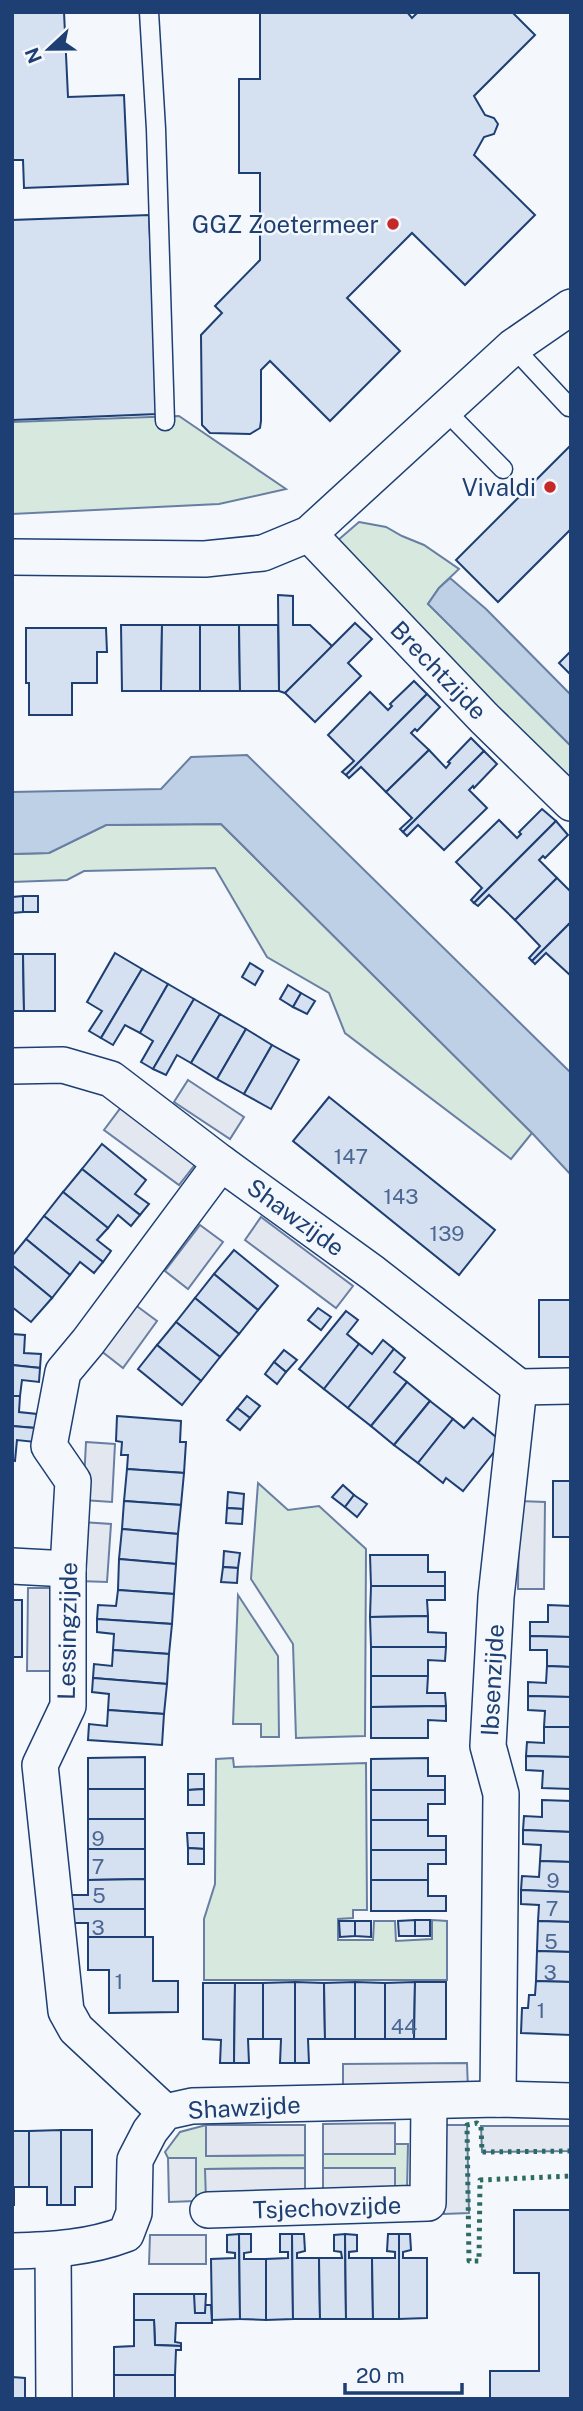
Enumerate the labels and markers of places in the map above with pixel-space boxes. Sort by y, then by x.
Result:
place label: GGZ Zoetermeer [192,210,379,238]
marker: GGZ Zoetermeer [385,216,401,232]
place label: Vivaldi [462,473,536,501]
marker: Vivaldi [542,479,558,495]

